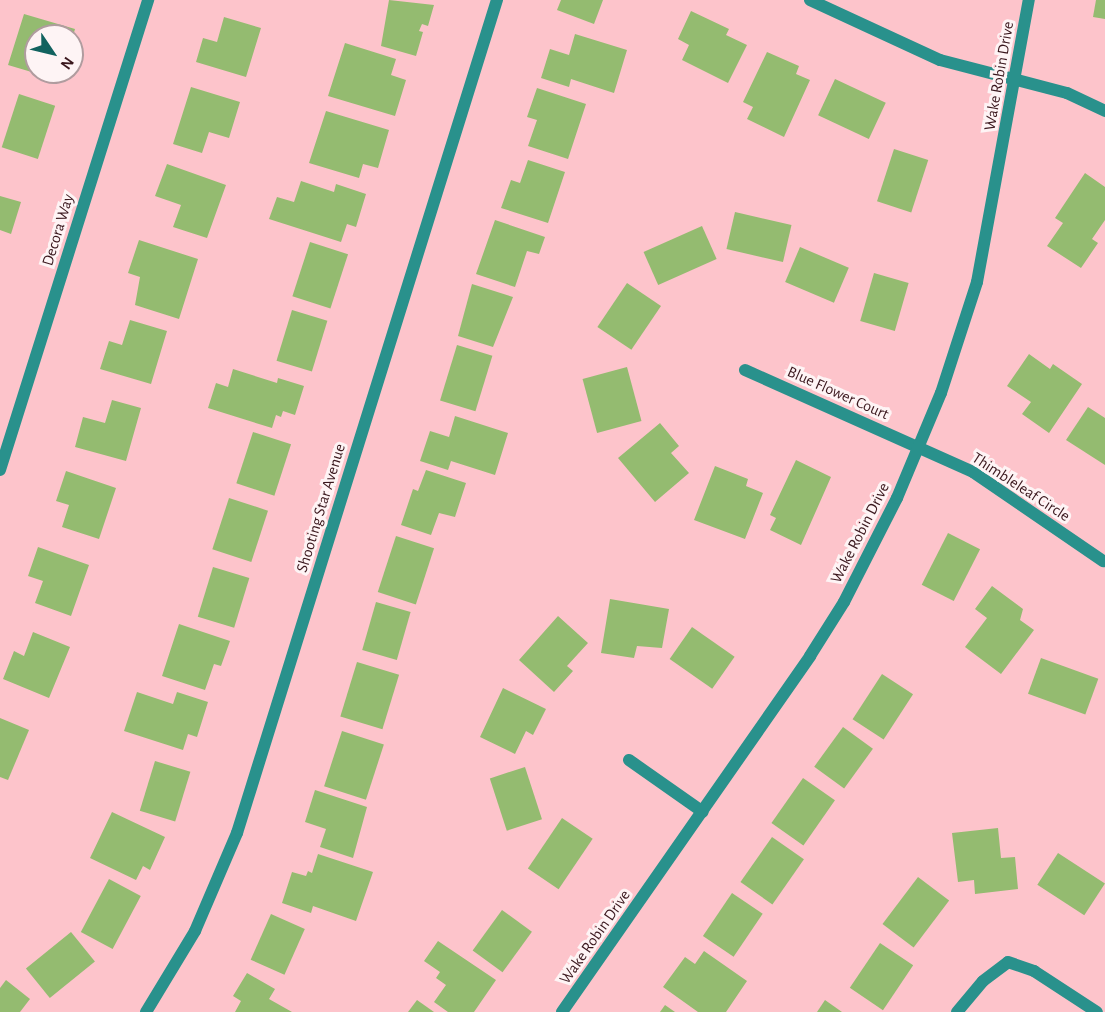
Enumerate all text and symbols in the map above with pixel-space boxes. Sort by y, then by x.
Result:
street label: Wake Robin Drive [980,20,1018,132]
north arrow [24,24,84,84]
text: N [57,54,77,72]
street label: Decora Way [38,192,78,268]
street label: Blue Flower Court [784,362,892,424]
street label: Shooting Star Avenue [292,441,350,575]
street label: Thimbleleaf Circle [968,448,1074,526]
street label: Wake Robin Drive [826,480,894,586]
street label: Wake Robin Drive [556,886,634,988]

